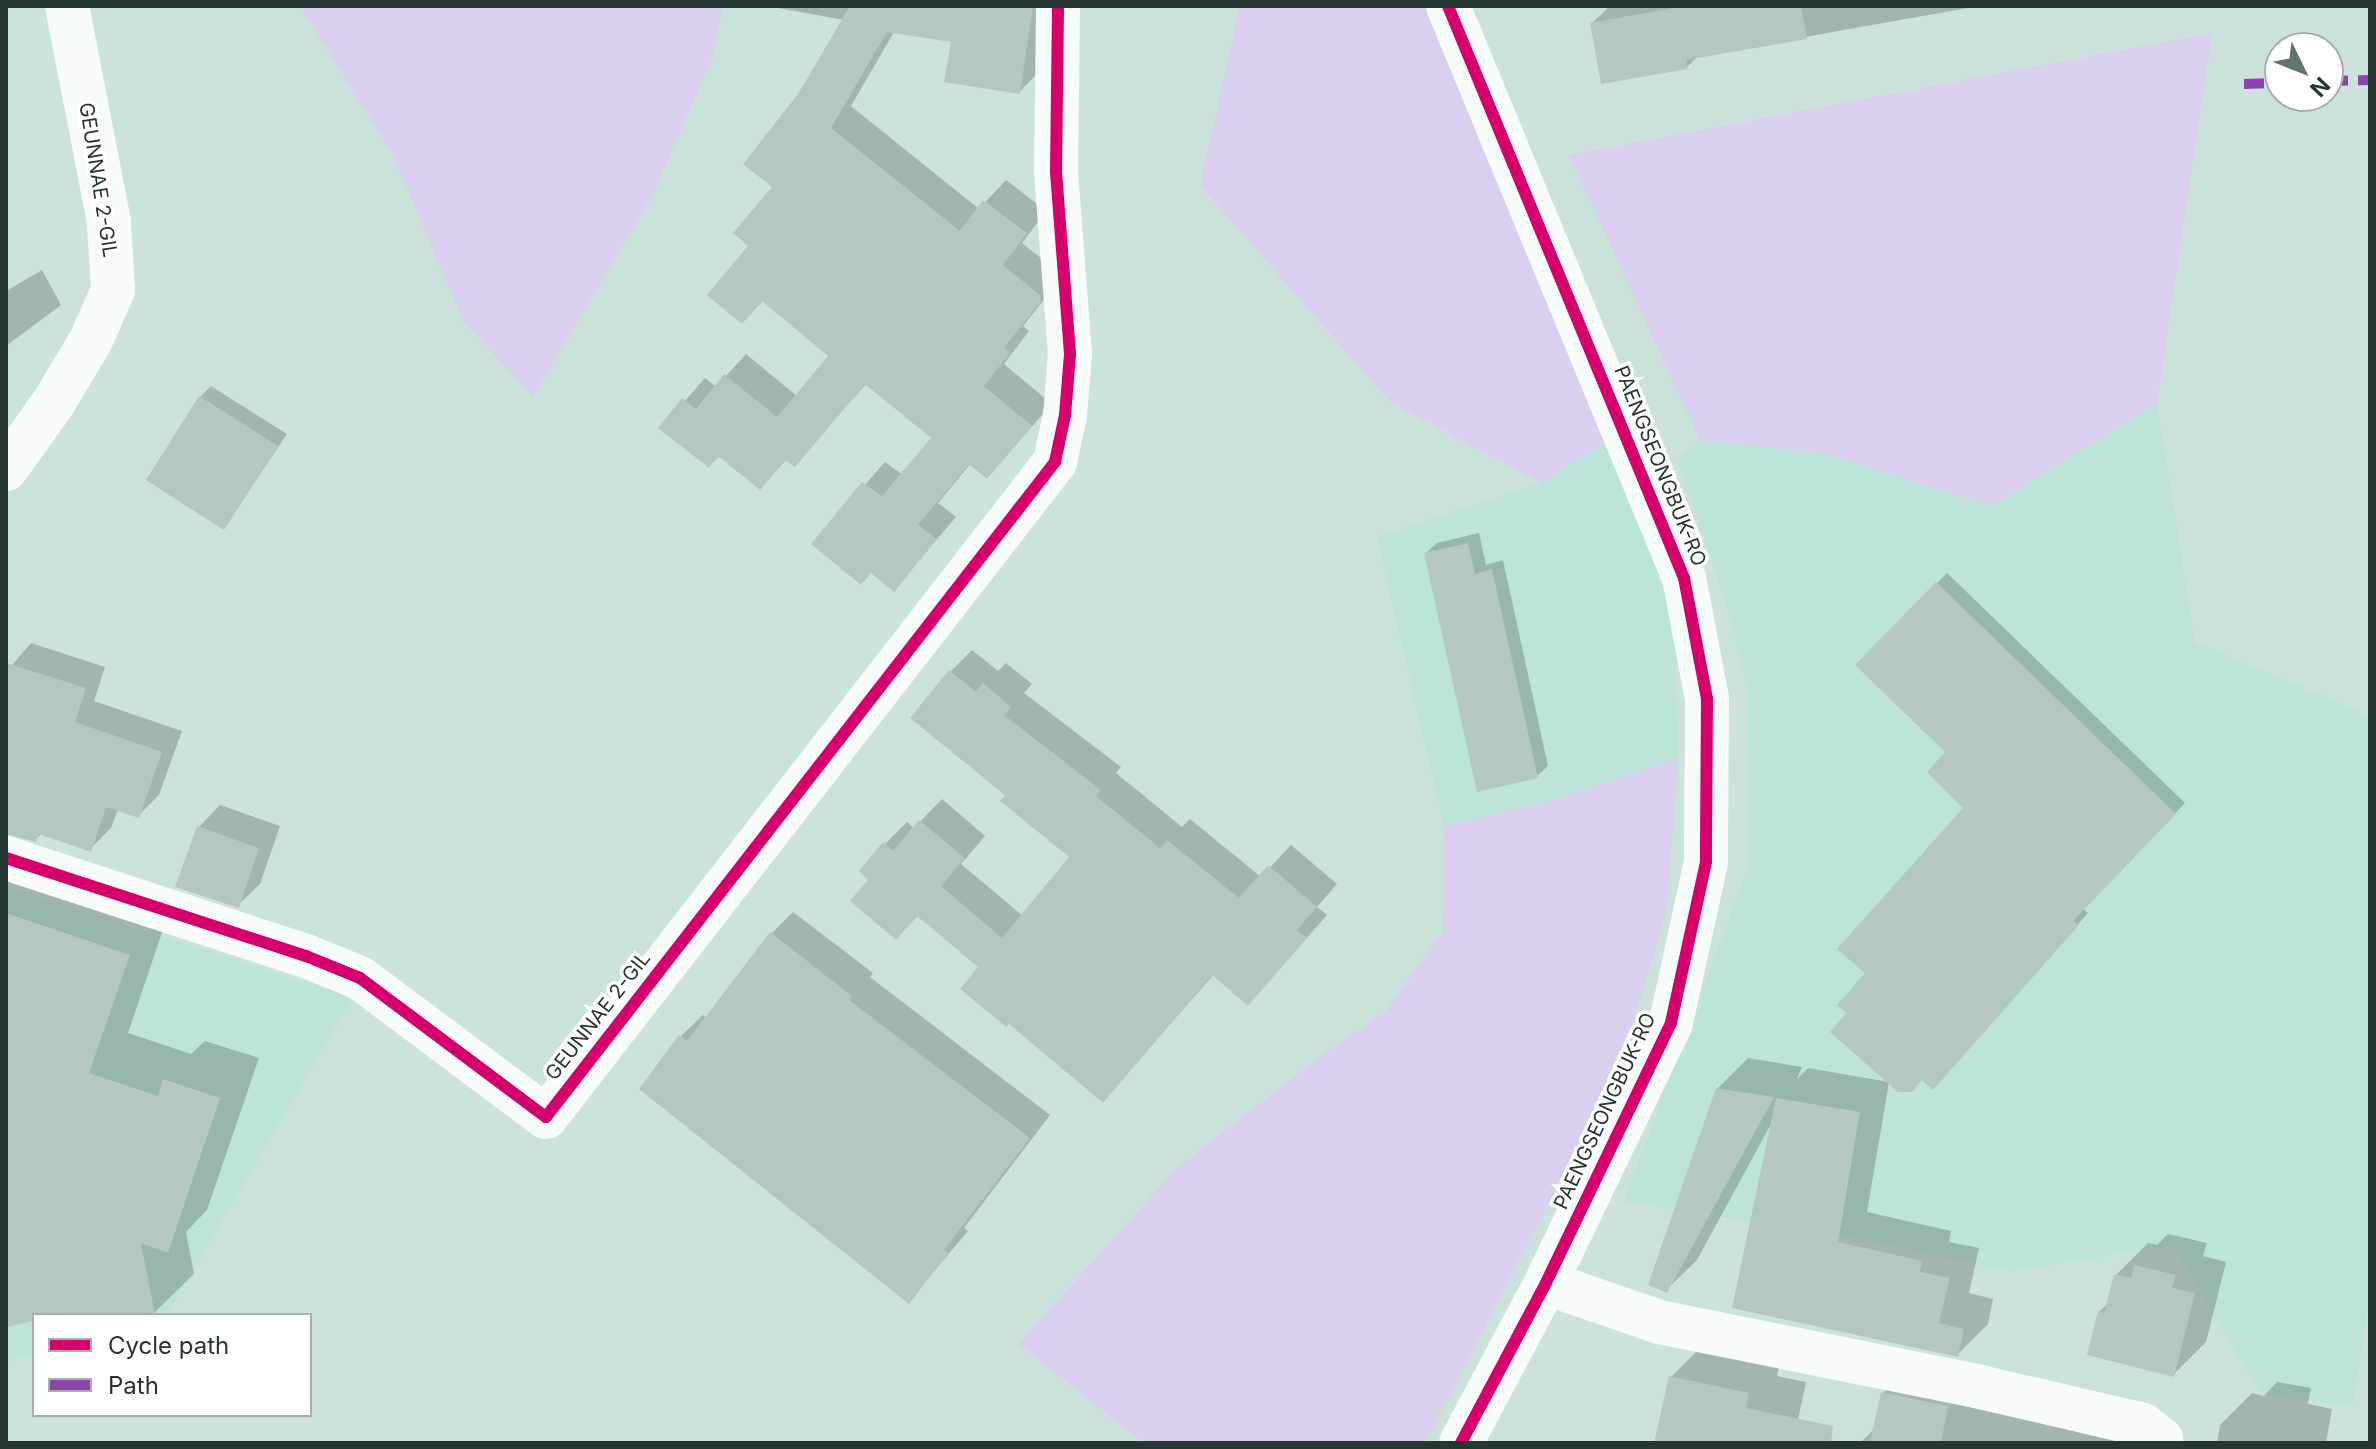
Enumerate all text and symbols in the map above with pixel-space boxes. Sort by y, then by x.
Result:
north arrow [2264,32,2344,112]
text: N [2305,72,2335,102]
street label: GEUNNAE 2-GIL [74,101,122,259]
street label: PAENGSEONGBUK-RO [1609,362,1711,570]
street label: GEUNNAE 2-GIL [540,947,656,1085]
street label: PAENGSEONGBUK-RO [1549,1009,1661,1213]
legend [32,1313,312,1417]
text: Cycle path [108,1331,229,1360]
text: Path [108,1371,159,1400]

